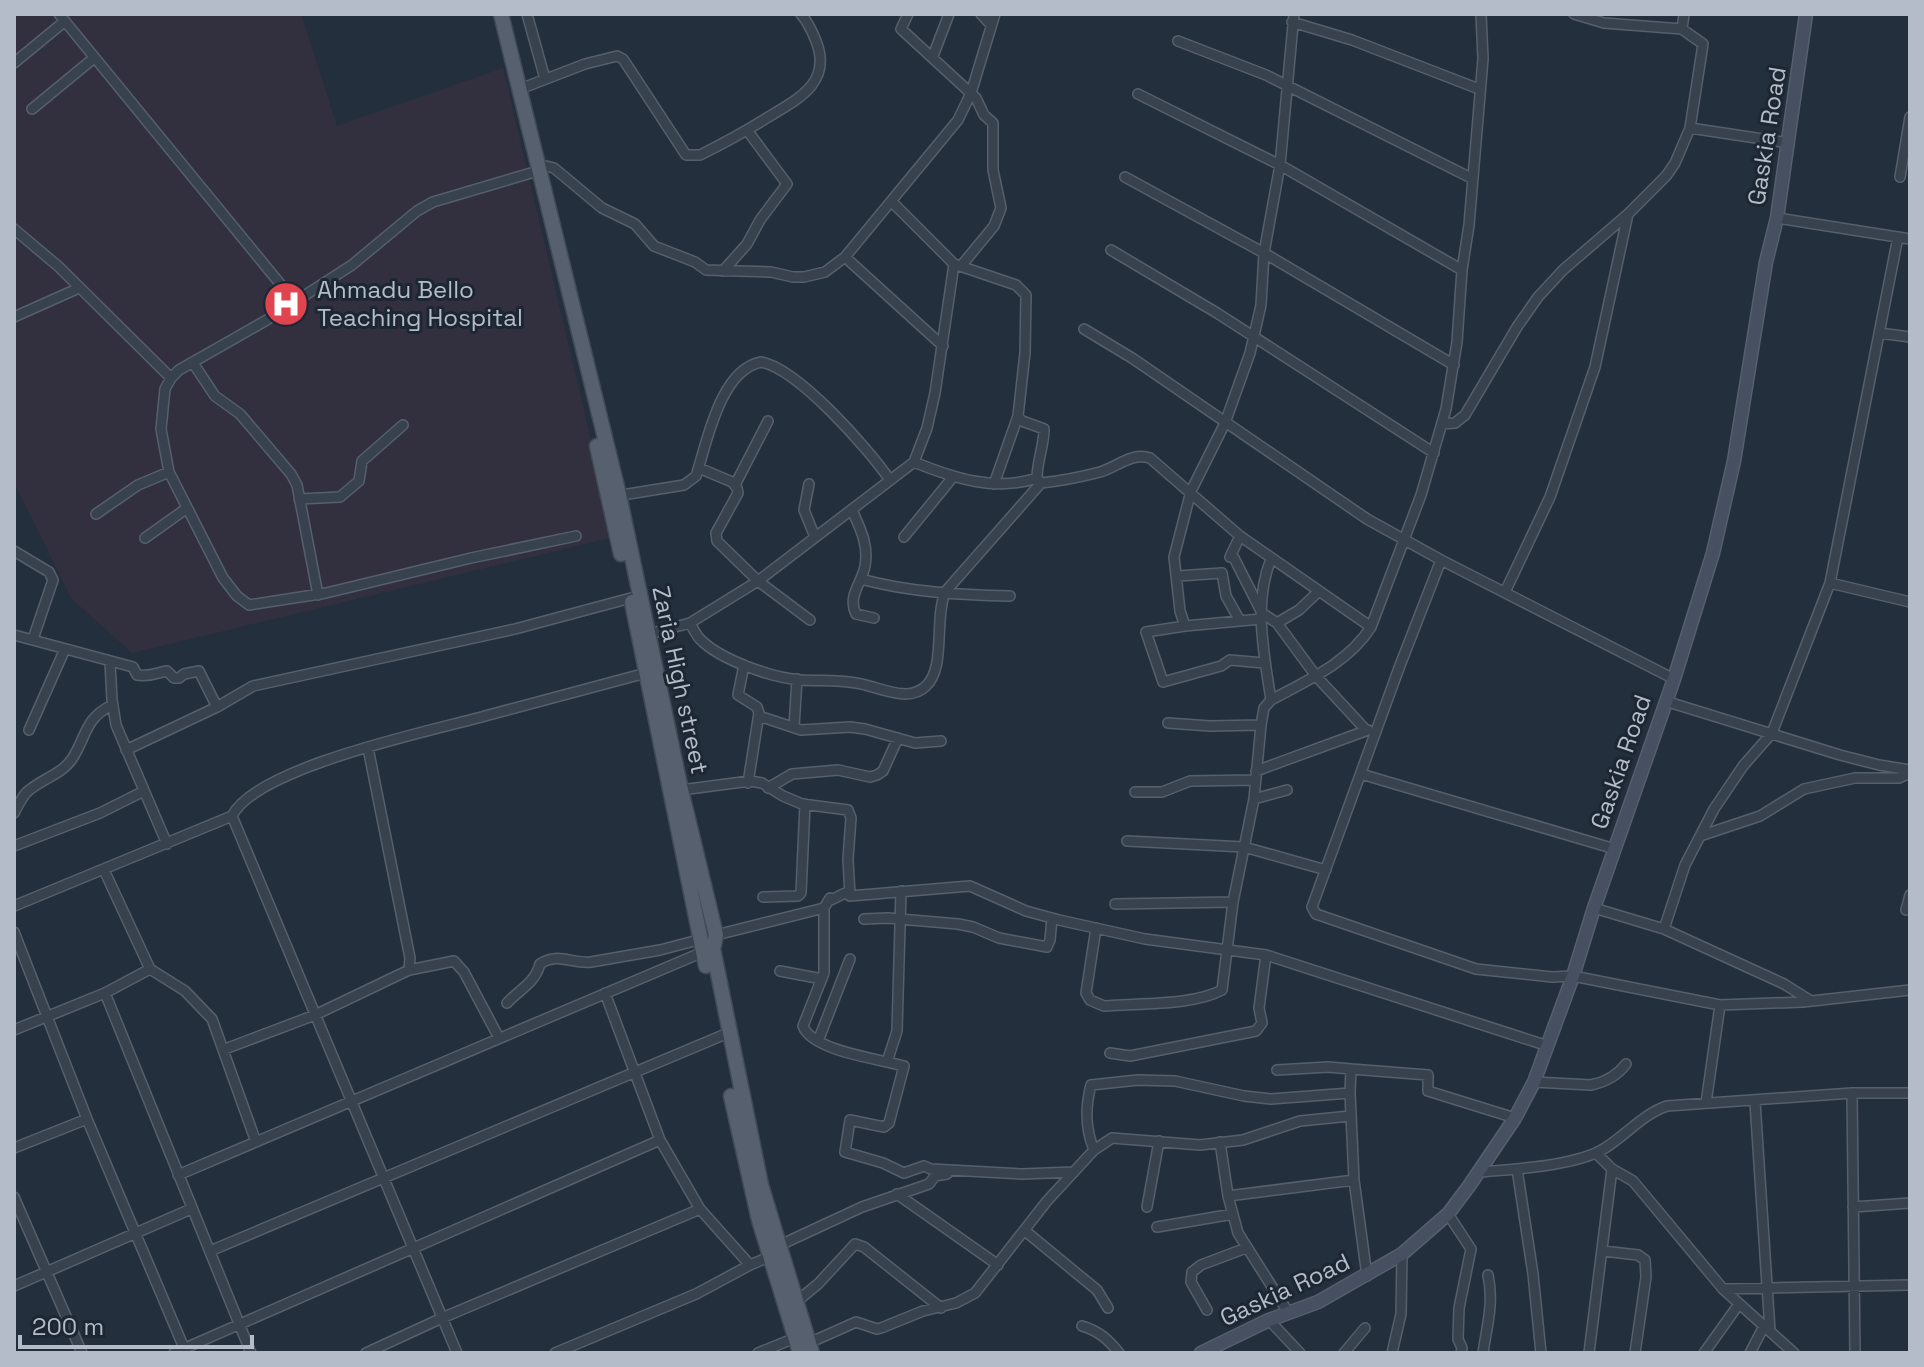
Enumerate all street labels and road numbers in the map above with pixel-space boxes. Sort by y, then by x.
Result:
street label: Gaskia Road [1740,64,1793,207]
street label: Zaria High street [645,583,716,777]
street label: Gaskia Road [1583,691,1658,833]
street label: Gaskia Road [1215,1246,1355,1333]

